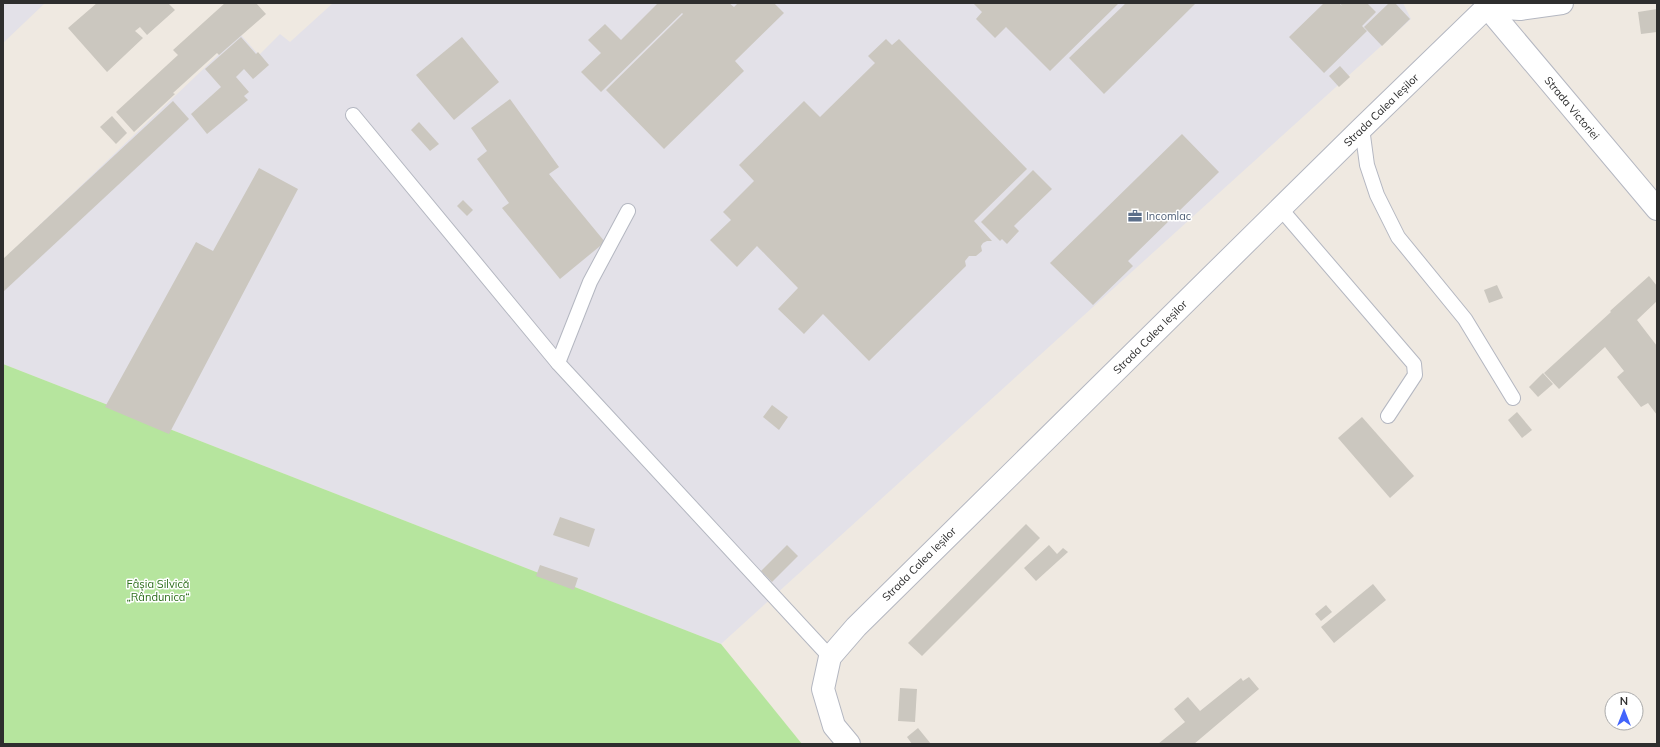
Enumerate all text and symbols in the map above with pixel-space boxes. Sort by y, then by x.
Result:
street label: Strada Calea Ieșilor [1340,71,1422,150]
street label: Strada Victoriei [1541,73,1603,143]
office icon: Incomlac [1127,208,1143,224]
place label: Incomlac [1146,209,1192,223]
street label: Strada Calea Ieșilor [1110,297,1191,378]
street label: Strada Calea Ieșilor [879,524,960,605]
park label: Fâşia Silvică „Rândunica“ [126,577,190,604]
north arrow [1604,691,1644,731]
text: N [1620,694,1628,708]

